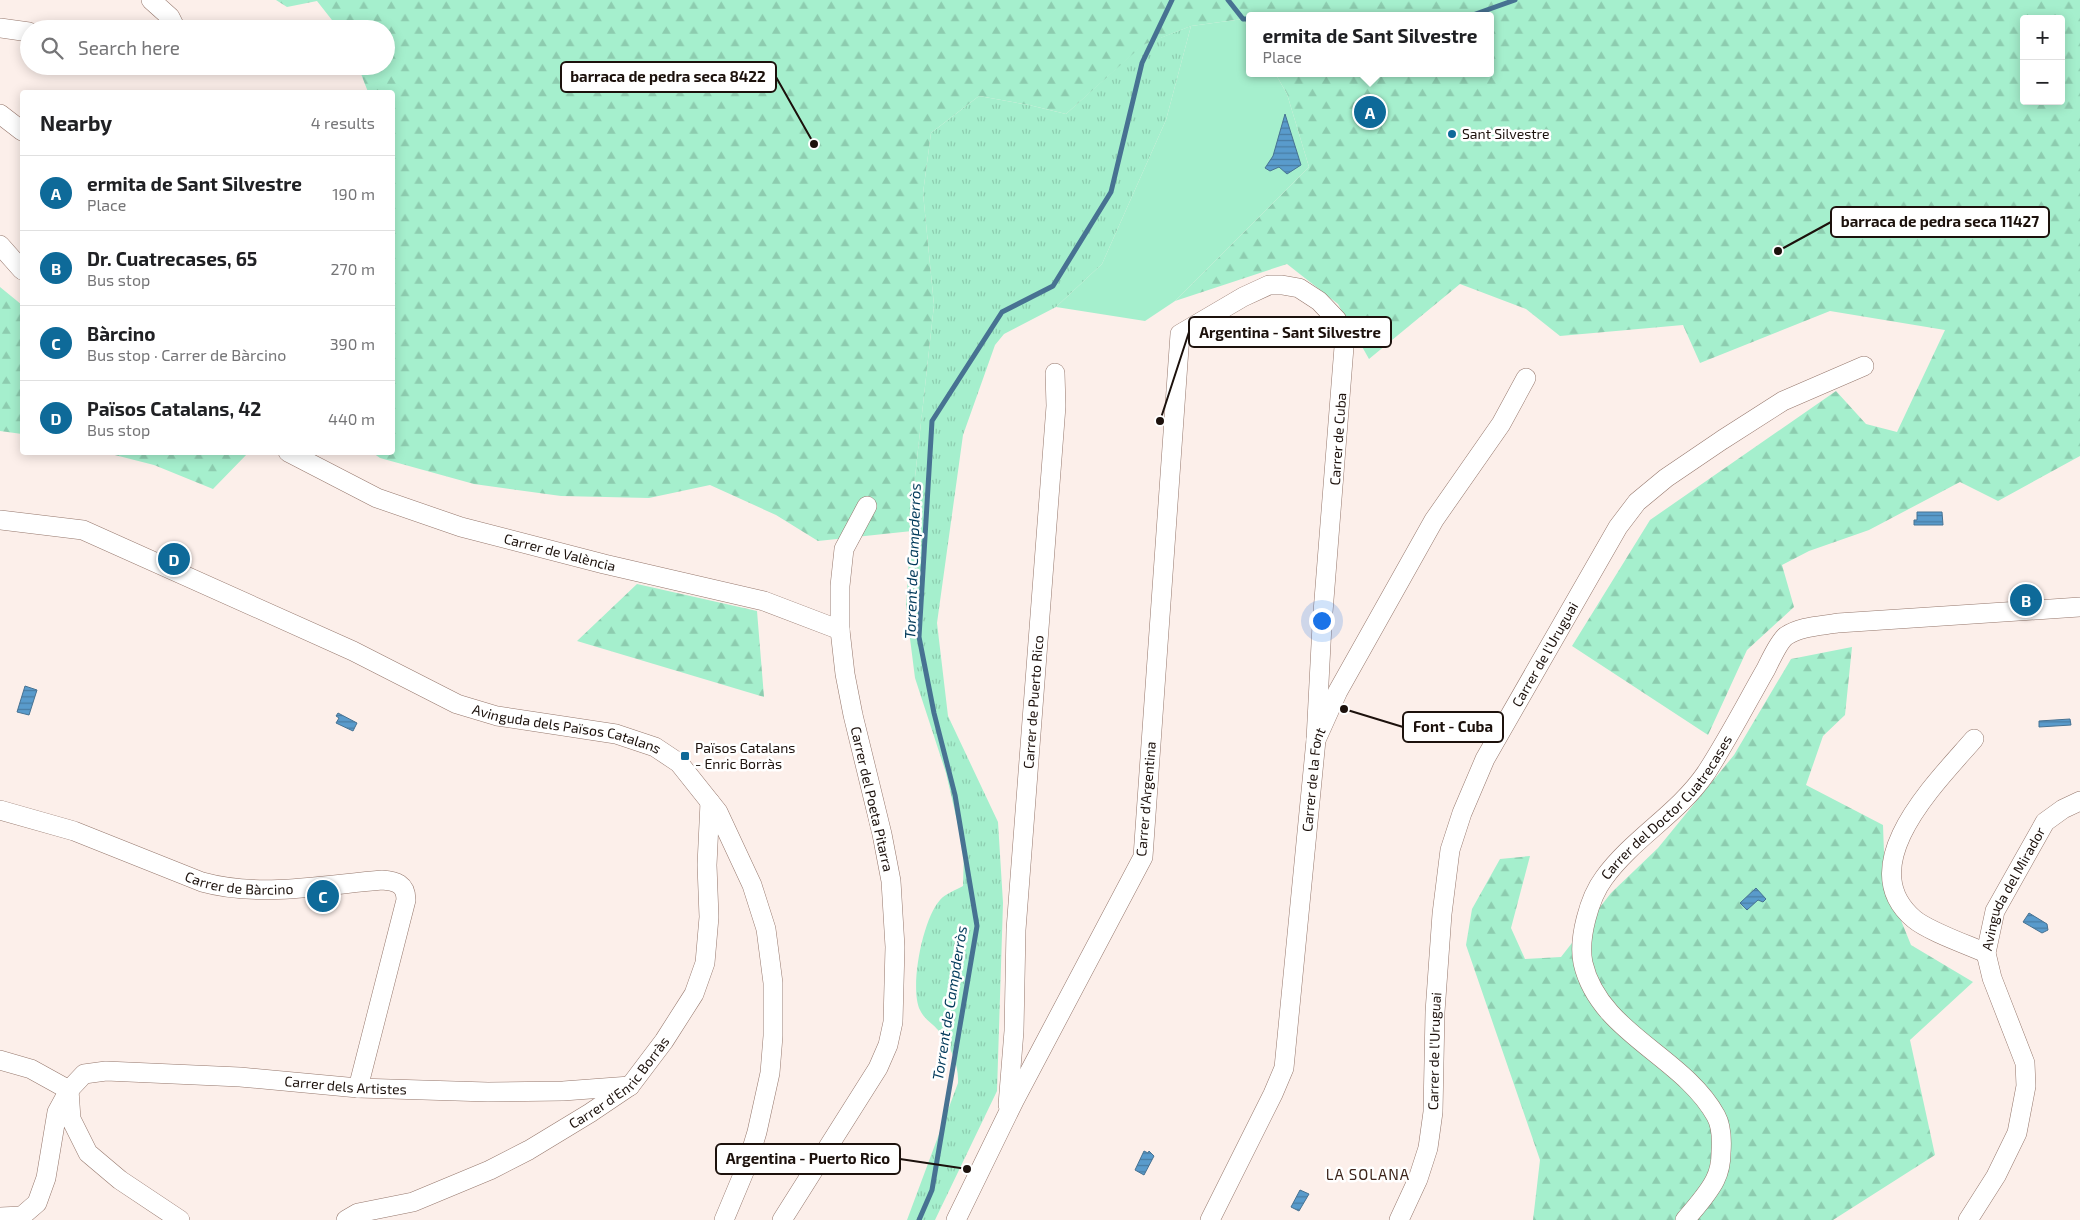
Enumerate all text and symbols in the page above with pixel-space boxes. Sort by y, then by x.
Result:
popup [1246,12,1494,77]
map controls [2020,15,2065,105]
button: + [2020,15,2065,60]
search box [20,20,395,75]
text: ermita de Sant Silvestre [1263,24,1477,47]
icon: search [38,34,66,62]
text: Search here [78,36,180,59]
text: Place [1263,47,1302,66]
button: − [2020,60,2065,105]
callout: barraca de pedra seca 8422 [561,62,776,92]
text: barraca de pedra seca 8422 [570,67,766,85]
pin: A [1354,93,1386,131]
text: Nearby [40,110,112,135]
text: 4 results [311,113,375,132]
place label: Sant Silvestre [1462,125,1550,142]
marker: Sant Silvestre [1446,128,1458,140]
text: ermita de Sant Silvestre [87,172,302,195]
text: A [51,184,61,203]
text: 190 m [332,184,375,203]
text: Place [87,195,126,214]
callout: barraca de pedra seca 11427 [1831,207,2049,237]
text: barraca de pedra seca 11427 [1841,212,2039,230]
text: Dr. Cuatrecases, 65 [87,247,257,270]
text: B [51,259,61,278]
text: 270 m [331,259,375,278]
text: Bus stop [87,270,150,289]
callout: Argentina - Sant Silvestre [1189,317,1391,347]
text: Bàrcino [87,322,156,345]
text: Argentina - Sant Silvestre [1199,323,1381,341]
text: C [51,334,61,353]
text: 390 m [330,334,375,353]
text: Bus stop · Carrer de Bàrcino [87,345,286,364]
street label: Carrer de Cuba [1326,392,1349,486]
text: Països Catalans, 42 [87,397,261,420]
text: D [51,409,61,428]
text: 440 m [328,409,375,428]
text: Bus stop [87,420,150,439]
water label: Torrent de Campderròs [900,482,924,639]
street label: Carrer de València [502,529,617,574]
pin: D [158,540,190,578]
pin: B [2010,581,2042,619]
street label: Carrer de l'Uruguai [1508,599,1581,710]
your location [1309,608,1335,634]
street label: Carrer de Puerto Rico [1019,634,1046,769]
street label: Avinguda dels Països Catalans [470,700,665,757]
callout: Font - Cuba [1403,712,1503,742]
text: Font - Cuba [1413,717,1493,735]
street label: Carrer del Poeta Pitarra [847,725,897,873]
street label: Carrer de la Font [1298,725,1329,833]
street label: Carrer del Doctor Cuatrecases [1597,732,1735,883]
place label: Països Catalans - Enric Borràs [695,739,795,772]
street label: Carrer d'Argentina [1132,741,1159,857]
marker: Països Catalans - Enric Borràs [679,750,691,762]
street label: Avinguda del Mirador [1978,824,2049,952]
street label: Carrer de Bàrcino [183,867,294,898]
pin: C [307,877,339,915]
water label: Torrent de Campderròs [928,924,970,1081]
street label: Carrer de l'Uruguai [1424,991,1444,1110]
street label: Carrer d'Enric Borràs [565,1033,673,1132]
street label: Carrer dels Artistes [284,1072,407,1097]
callout: Argentina - Puerto Rico [716,1144,900,1174]
text: Argentina - Puerto Rico [726,1149,890,1167]
district label: LA SOLANA [1326,1165,1410,1183]

